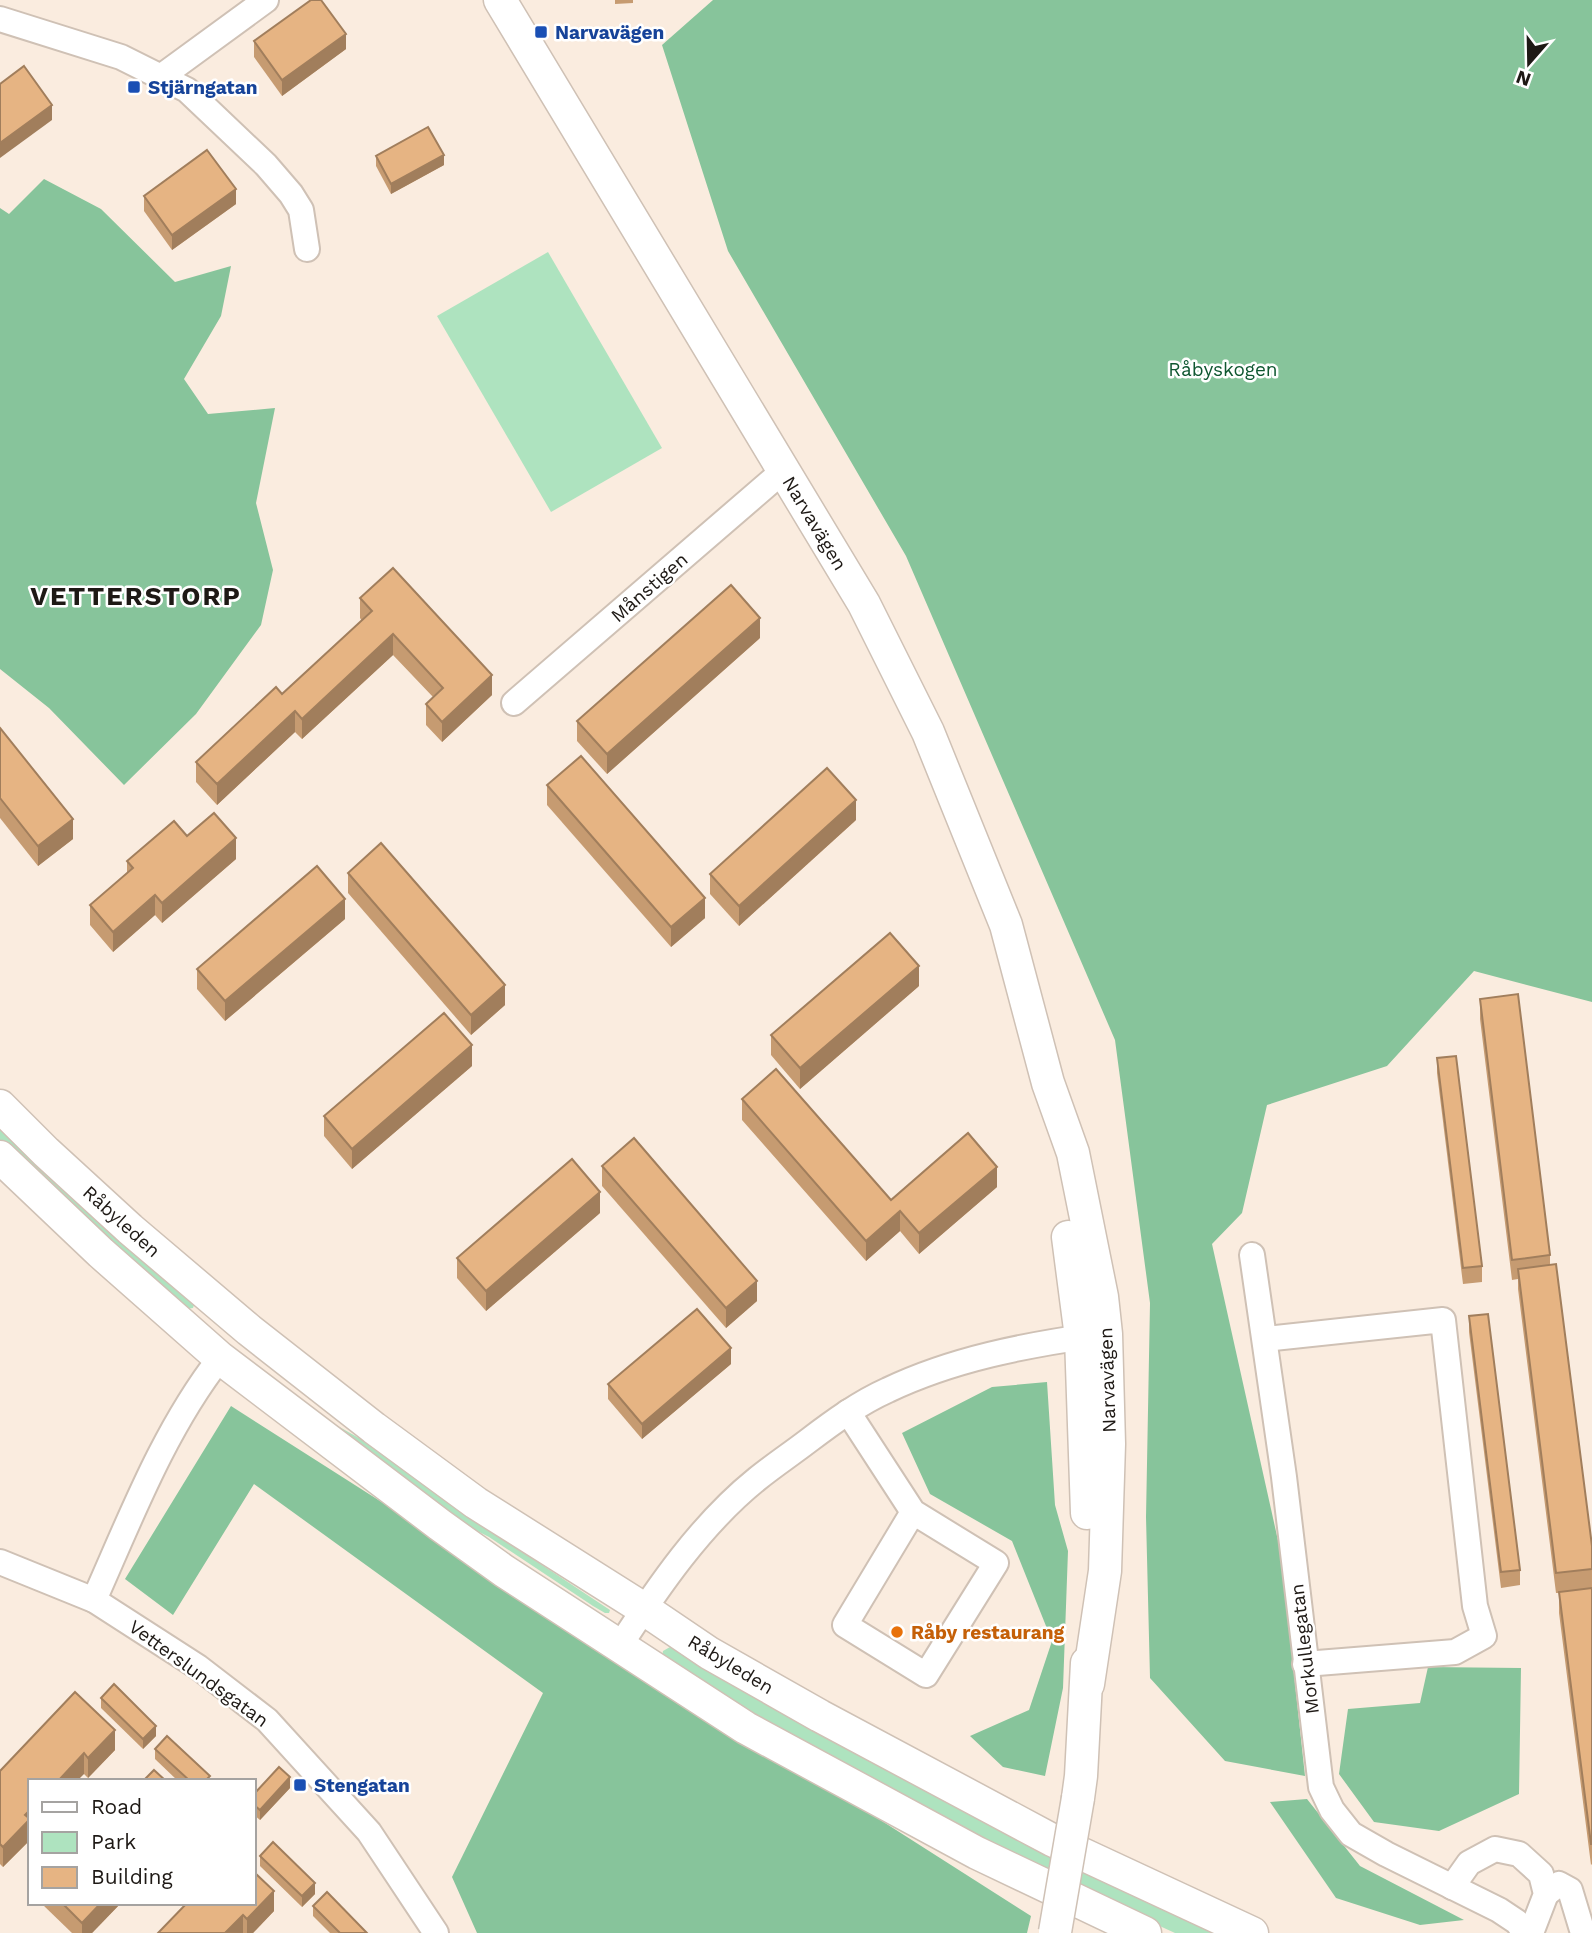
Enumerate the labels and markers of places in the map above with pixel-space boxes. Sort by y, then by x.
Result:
place label: Narvavägen [555,21,664,44]
marker: Narvavägen [533,24,549,40]
place label: Stjärngatan [148,76,258,99]
marker: Stjärngatan [126,79,142,95]
place label: Råby restaurang [911,1621,1064,1644]
marker: Råby restaurang [889,1624,905,1640]
place label: Stengatan [314,1774,410,1797]
marker: Stengatan [292,1777,308,1793]

